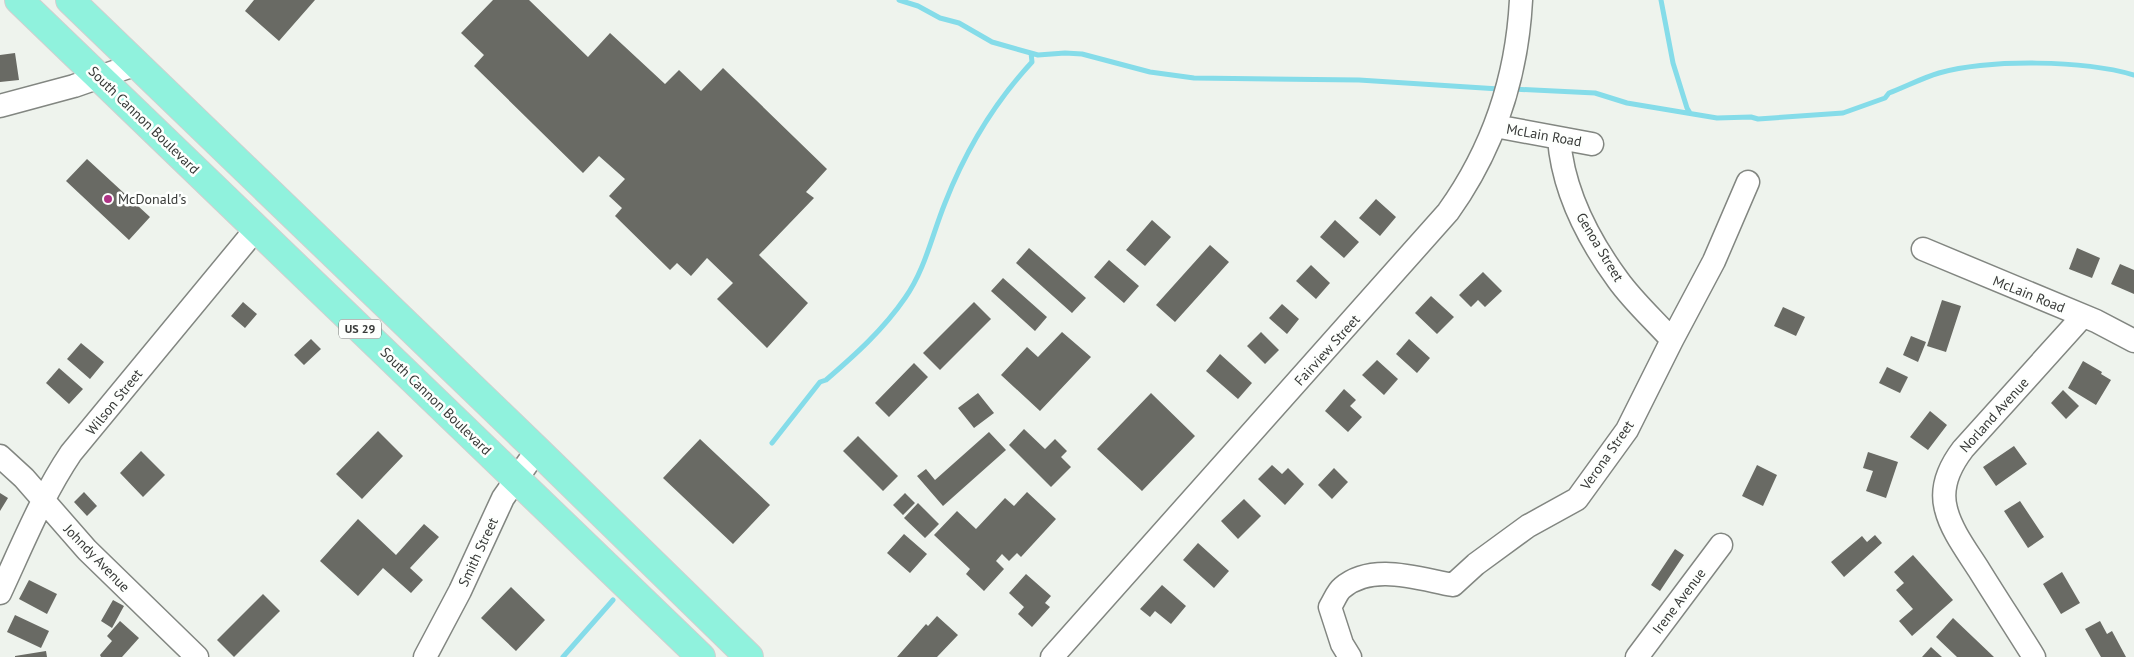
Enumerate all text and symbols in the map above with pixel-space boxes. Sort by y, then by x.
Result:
street label: South Cannon Boulevard [85,62,203,178]
street label: McLain Road [1505,120,1583,150]
place label: McDonald's [118,190,186,208]
marker: McDonald's [102,193,114,205]
street label: Genoa Street [1572,209,1628,285]
street label: McLain Road [1990,271,2068,317]
street label: Fairview Street [1290,310,1364,389]
road number: US 29 [339,320,381,338]
street label: South Cannon Boulevard [377,343,495,459]
street label: Wilson Street [82,365,146,439]
street label: Norland Avenue [1956,374,2032,456]
street label: Verona Street [1576,417,1638,494]
street label: Smith Street [454,514,502,590]
street label: Johndy Avenue [59,520,134,596]
street label: Irene Avenue [1648,565,1710,637]

